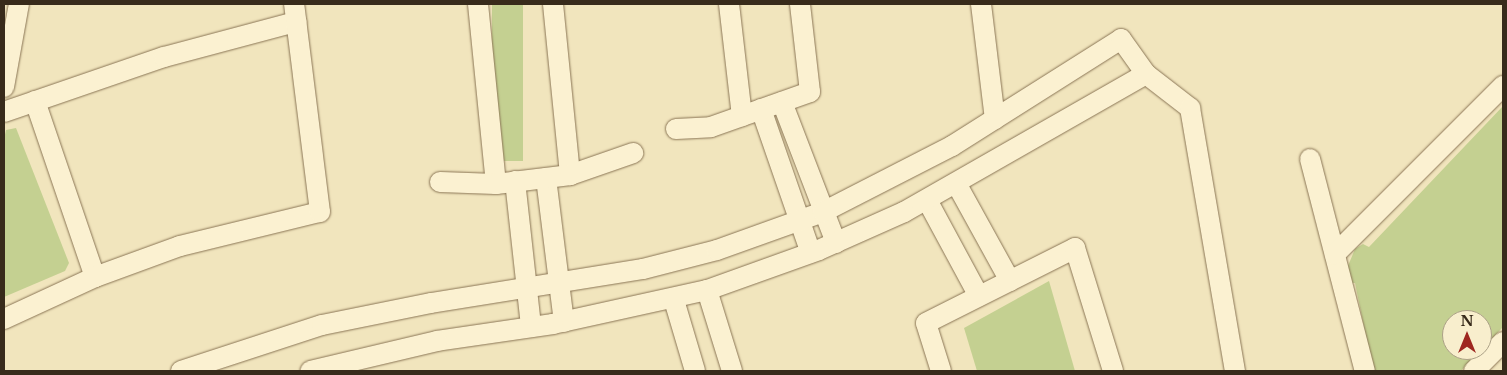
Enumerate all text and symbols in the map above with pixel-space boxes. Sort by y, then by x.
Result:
north arrow [1442,310,1492,360]
text: N [1460,312,1474,330]

